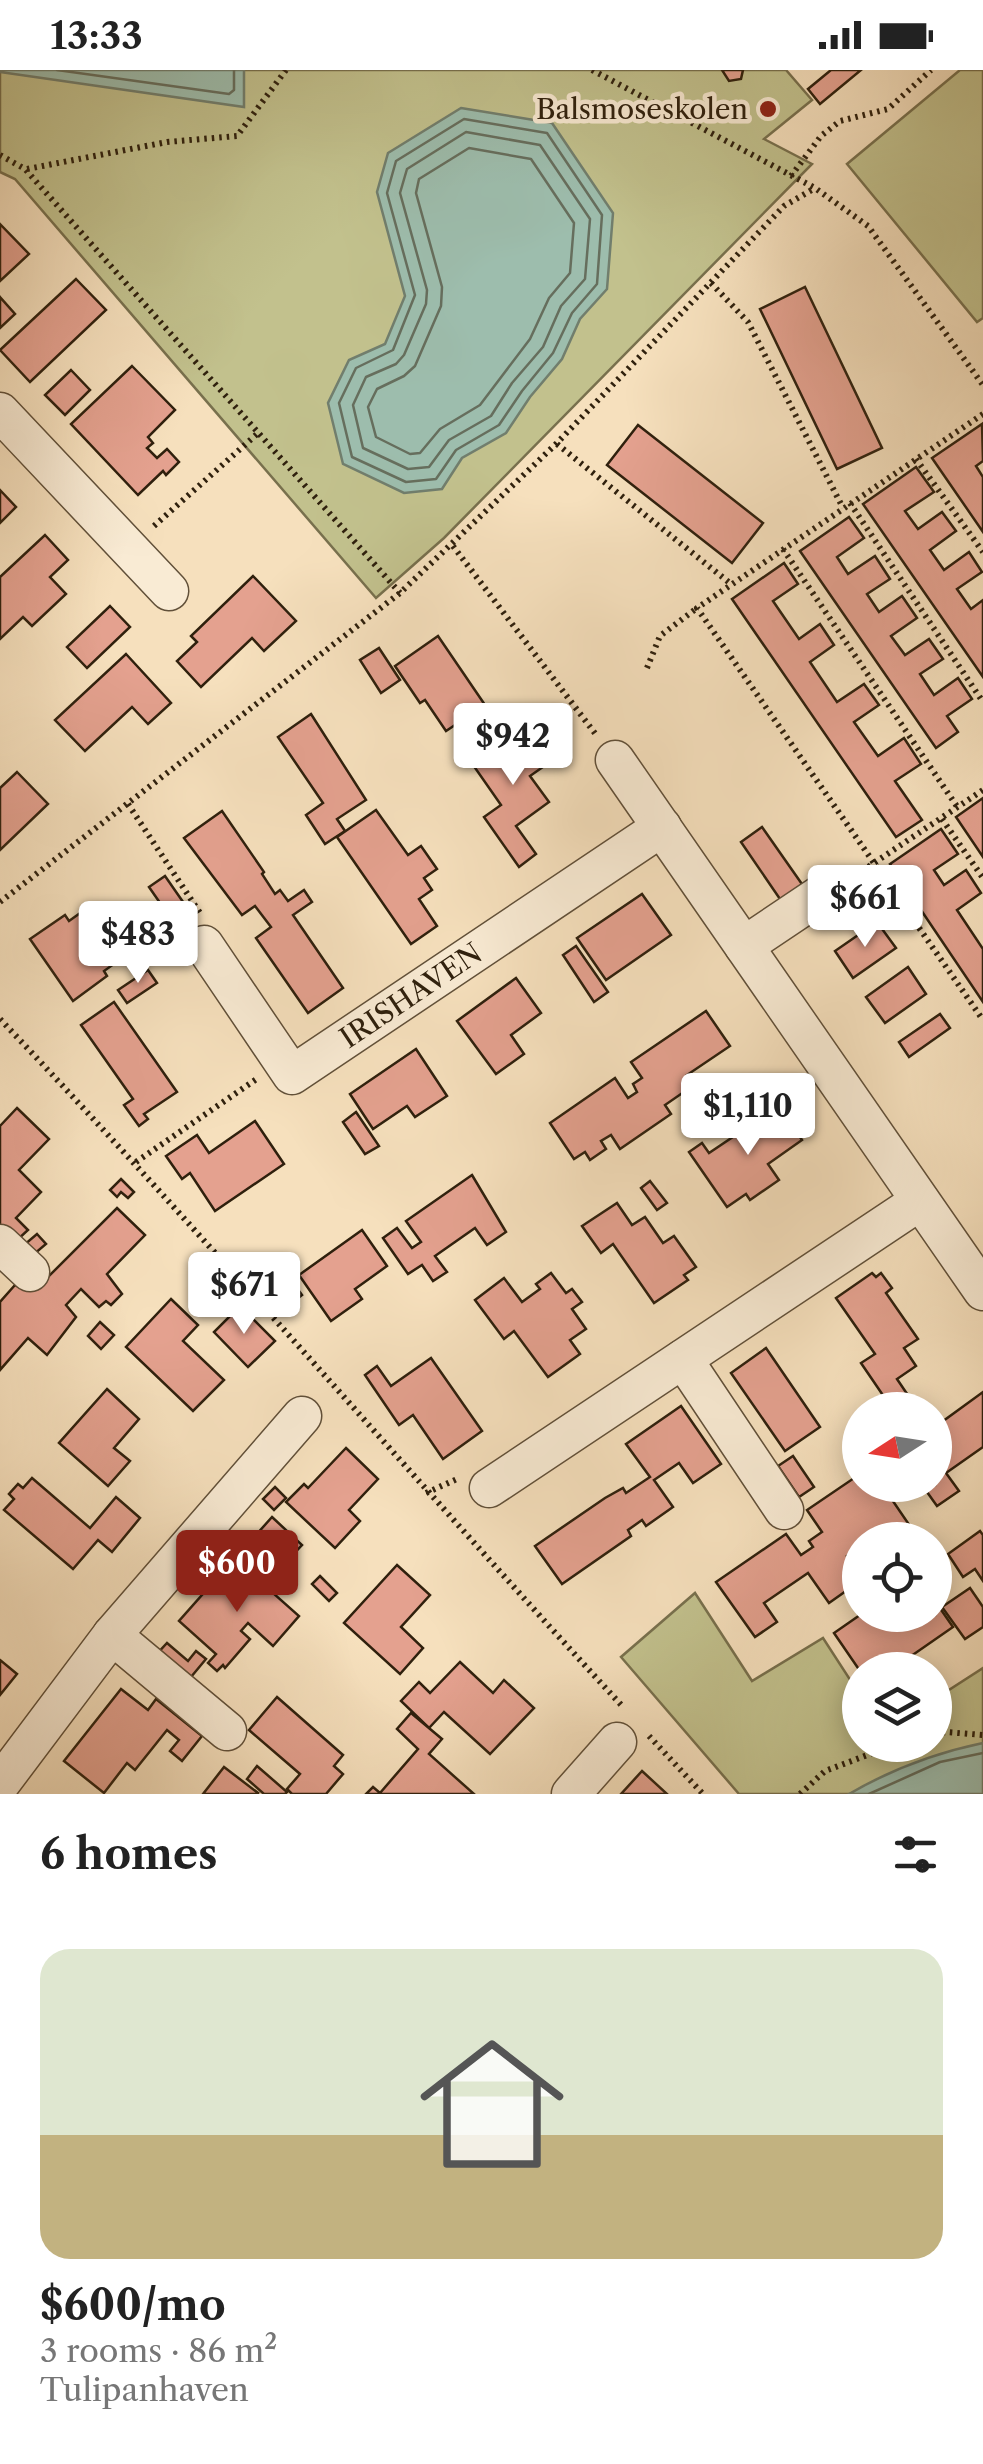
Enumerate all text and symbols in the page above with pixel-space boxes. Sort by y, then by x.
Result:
text: 13:33 [50,12,143,59]
place label: Balsmoseskolen [536,92,748,126]
marker: Balsmoseskolen [757,98,779,120]
pin: $942 [454,703,572,788]
text: $942 [476,716,550,755]
pin: $661 [806,865,924,950]
text: $661 [830,878,900,917]
pin: $483 [79,901,197,986]
text: $483 [101,914,175,953]
street label: IRISHAVEN [333,936,488,1055]
pin: $1,110 [667,1073,829,1158]
text: $1,110 [703,1086,793,1125]
pin: $671 [185,1252,303,1337]
text: $671 [210,1265,278,1304]
north arrow [842,1392,952,1502]
map controls [842,1392,952,1762]
button: locate [842,1522,952,1632]
pin: $600 [178,1530,296,1615]
text: $600 [198,1543,276,1582]
button: layers [842,1652,952,1762]
icon: filters [888,1827,943,1882]
text: 6 homes [40,1828,218,1880]
icon: home [402,2014,582,2194]
text: $600/mo [40,2279,226,2331]
text: 3 rooms · 86 m² [40,2331,277,2370]
text: Tulipanhaven [40,2370,249,2409]

